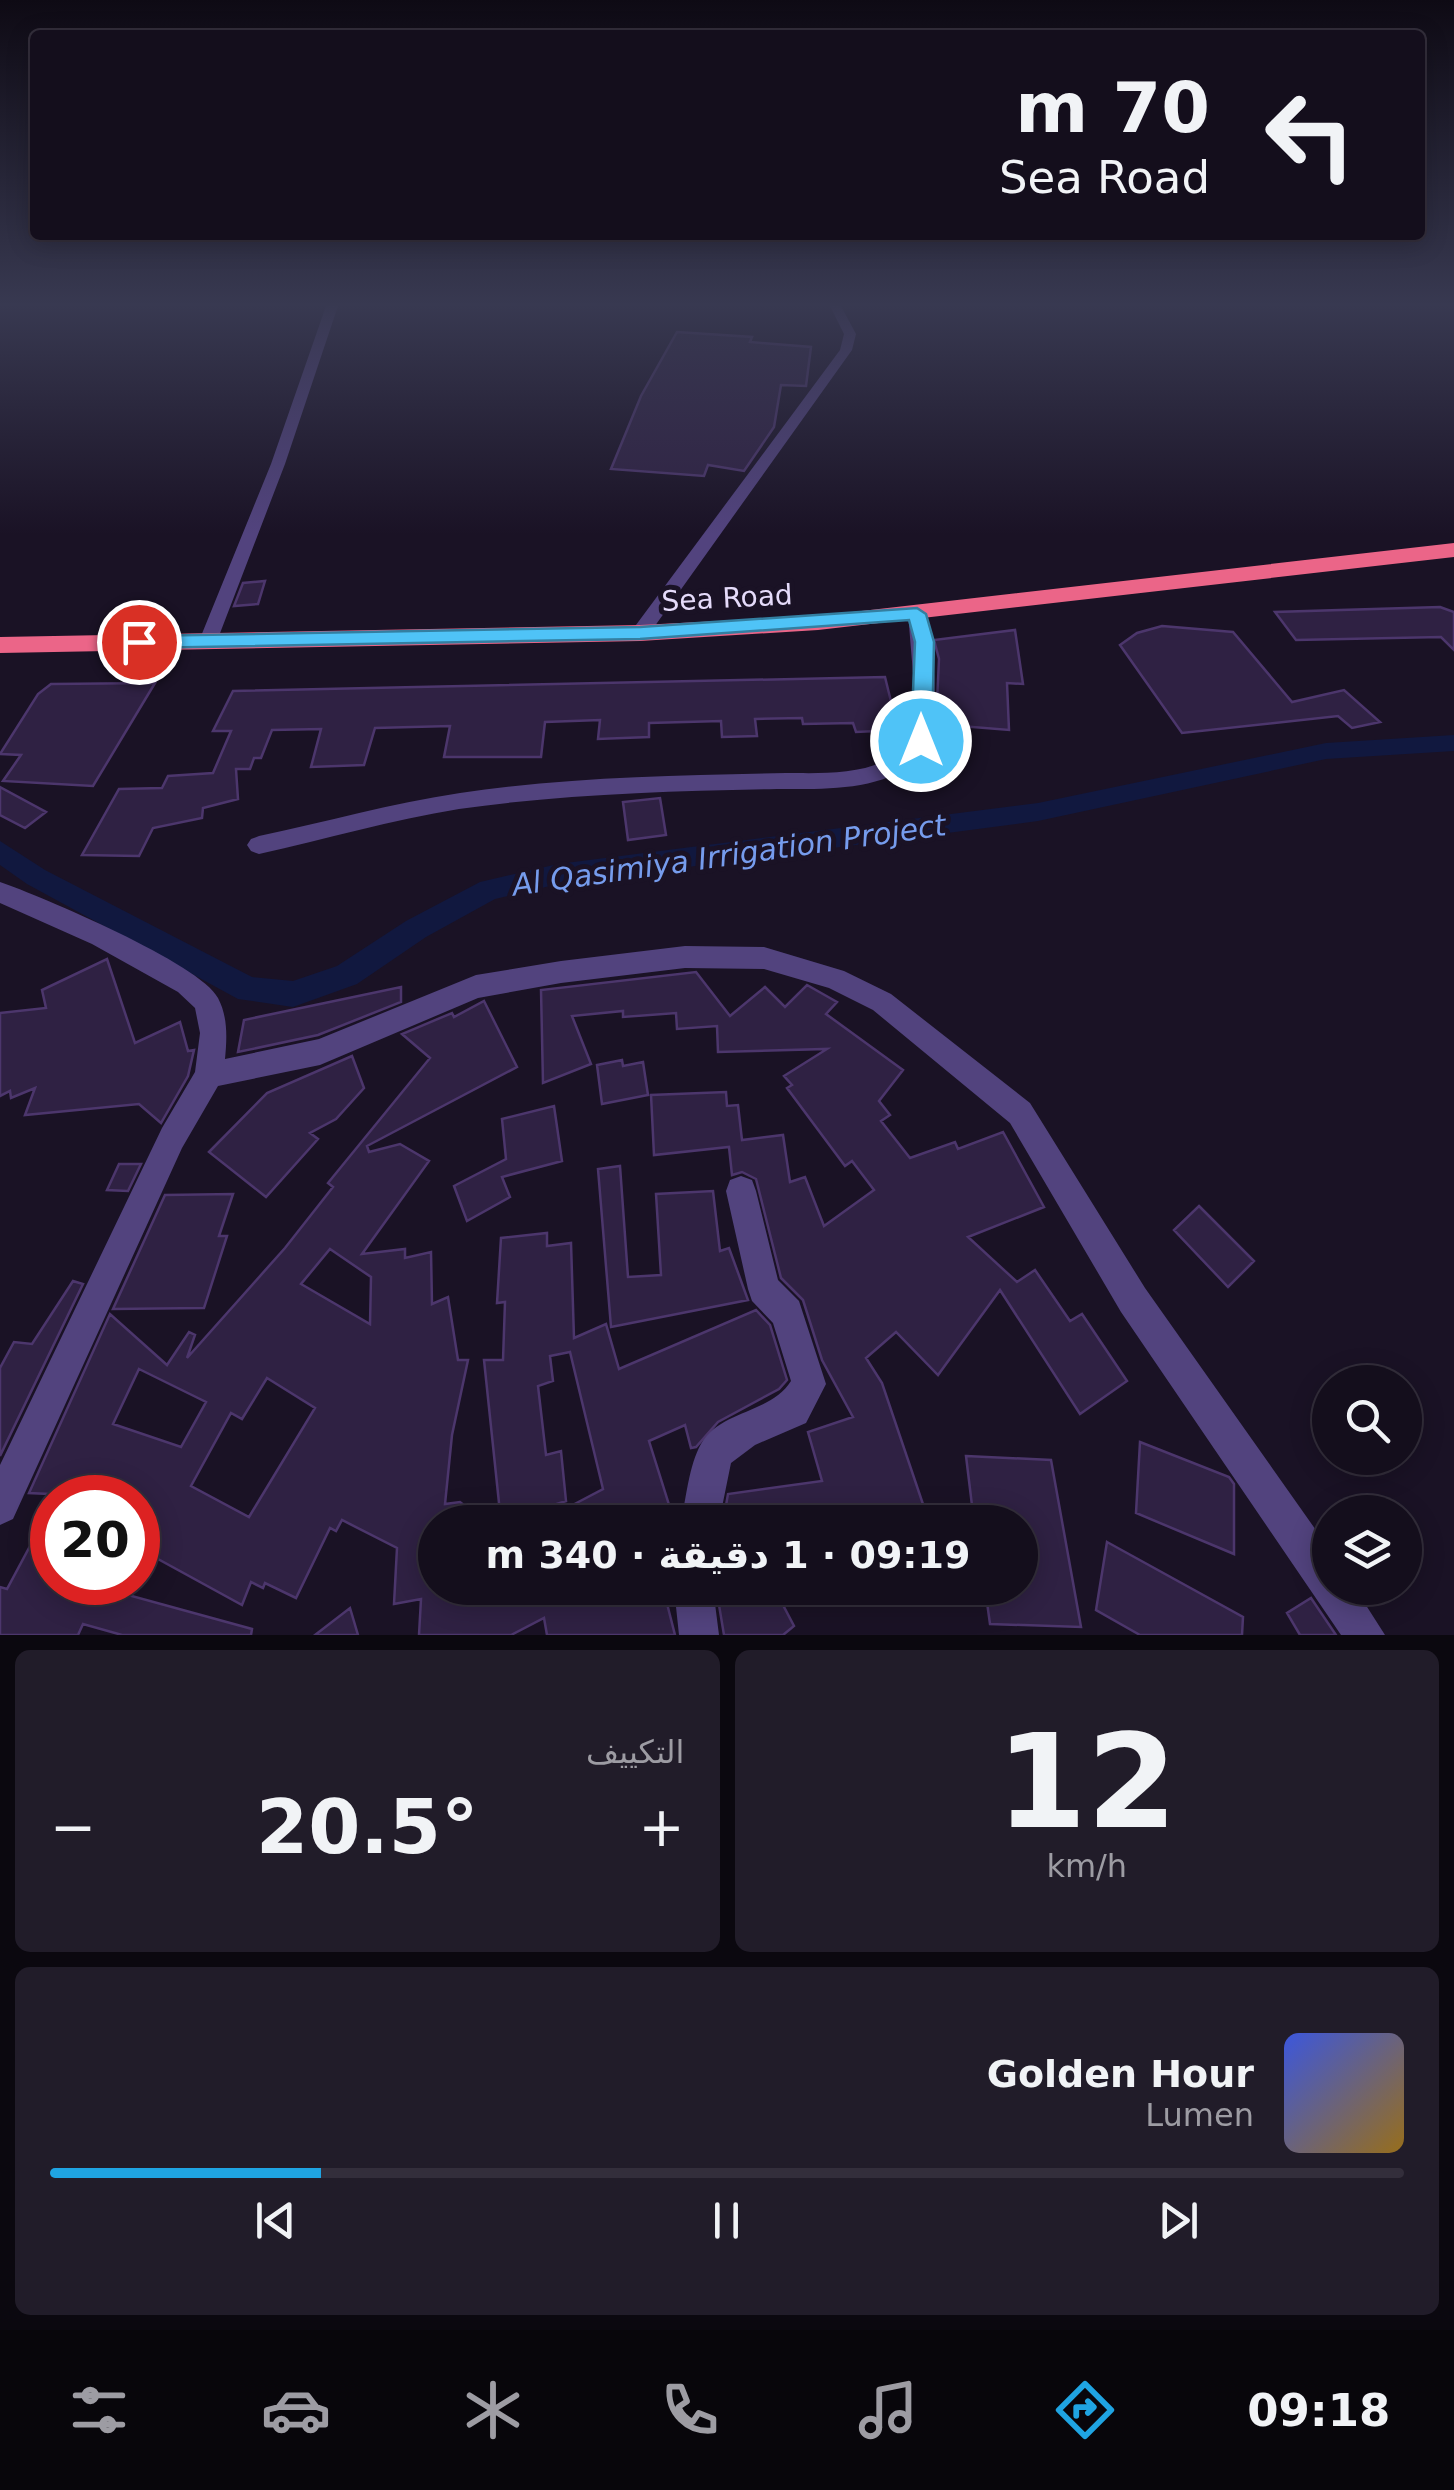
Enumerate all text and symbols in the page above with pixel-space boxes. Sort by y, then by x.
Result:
text: 70 m [1015,67,1210,149]
icon: left [1245,70,1375,200]
text: Sea Road [999,151,1210,204]
street label: Sea Road [661,578,793,618]
pin [97,600,182,685]
icon: arrive [112,615,167,670]
position arrow [869,689,973,793]
water label: Al Qasimiya Irrigation Project [508,807,949,903]
map controls [1312,1365,1422,1605]
button: search [1312,1365,1422,1475]
speed limit sign: 20 [30,1475,160,1605]
button: layers [1312,1495,1422,1605]
text: 09:19 · 1 دقيقة · 340 m [486,1533,970,1577]
text: 12 [996,1706,1177,1858]
text: التكييف [586,1733,685,1771]
text: 20.5° [256,1783,479,1871]
text: − [50,1795,96,1859]
text: + [638,1795,684,1859]
text: km/h [1046,1847,1127,1885]
text: Golden Hour [987,2052,1254,2096]
text: Lumen [1145,2096,1254,2134]
icon: previous [248,2193,303,2248]
icon: pause [699,2193,754,2248]
icon: next [1151,2193,1206,2248]
icon: filters [64,2375,134,2445]
icon: car [261,2375,331,2445]
icon: climate [458,2375,528,2445]
icon: phone [655,2375,725,2445]
icon: music [853,2375,923,2445]
icon: directions [1050,2375,1120,2445]
text: 09:18 [1247,2384,1390,2437]

